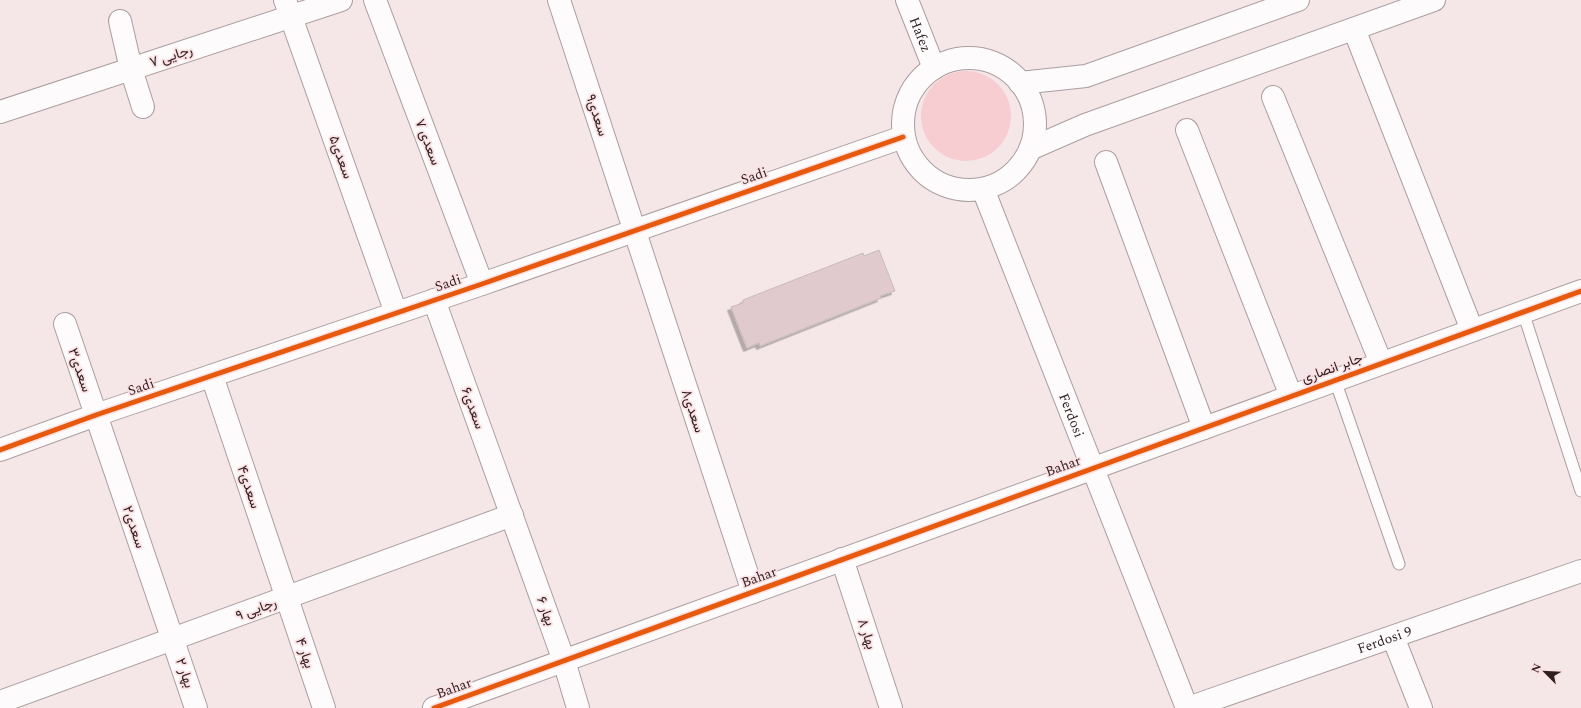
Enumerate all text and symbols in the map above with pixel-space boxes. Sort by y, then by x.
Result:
street label: Hafez [904,14,937,55]
street label: رجایی ۷ [147,39,195,73]
street label: سعدی۹ [580,91,614,139]
street label: سعدی ۷ [410,116,446,168]
street label: سعدی۵ [323,132,359,182]
street label: Sadi [738,162,770,190]
street label: Sadi [432,269,464,297]
street label: سعدی۳ [63,345,97,395]
street label: جابر انصاری [1298,347,1366,389]
street label: Sadi [125,373,157,401]
street label: سعدی۶ [456,384,490,432]
street label: سعدی۸ [676,387,710,435]
street label: Ferdosi [1054,390,1090,441]
street label: Bahar [1042,450,1084,482]
street label: سعدی۴ [232,463,266,511]
street label: سعدی۲ [117,503,151,551]
street label: Bahar [738,561,780,593]
street label: رجایی ۹ [233,592,280,626]
street label: بهار ۶ [531,593,561,629]
street label: بهار ۸ [852,616,882,652]
street label: Ferdosi 9 [1354,620,1415,659]
street label: بهار ۴ [290,635,320,671]
north arrow [1525,652,1565,692]
street label: بهار ۲ [170,655,200,691]
text: N [1527,661,1546,676]
street label: Bahar [433,672,475,704]

